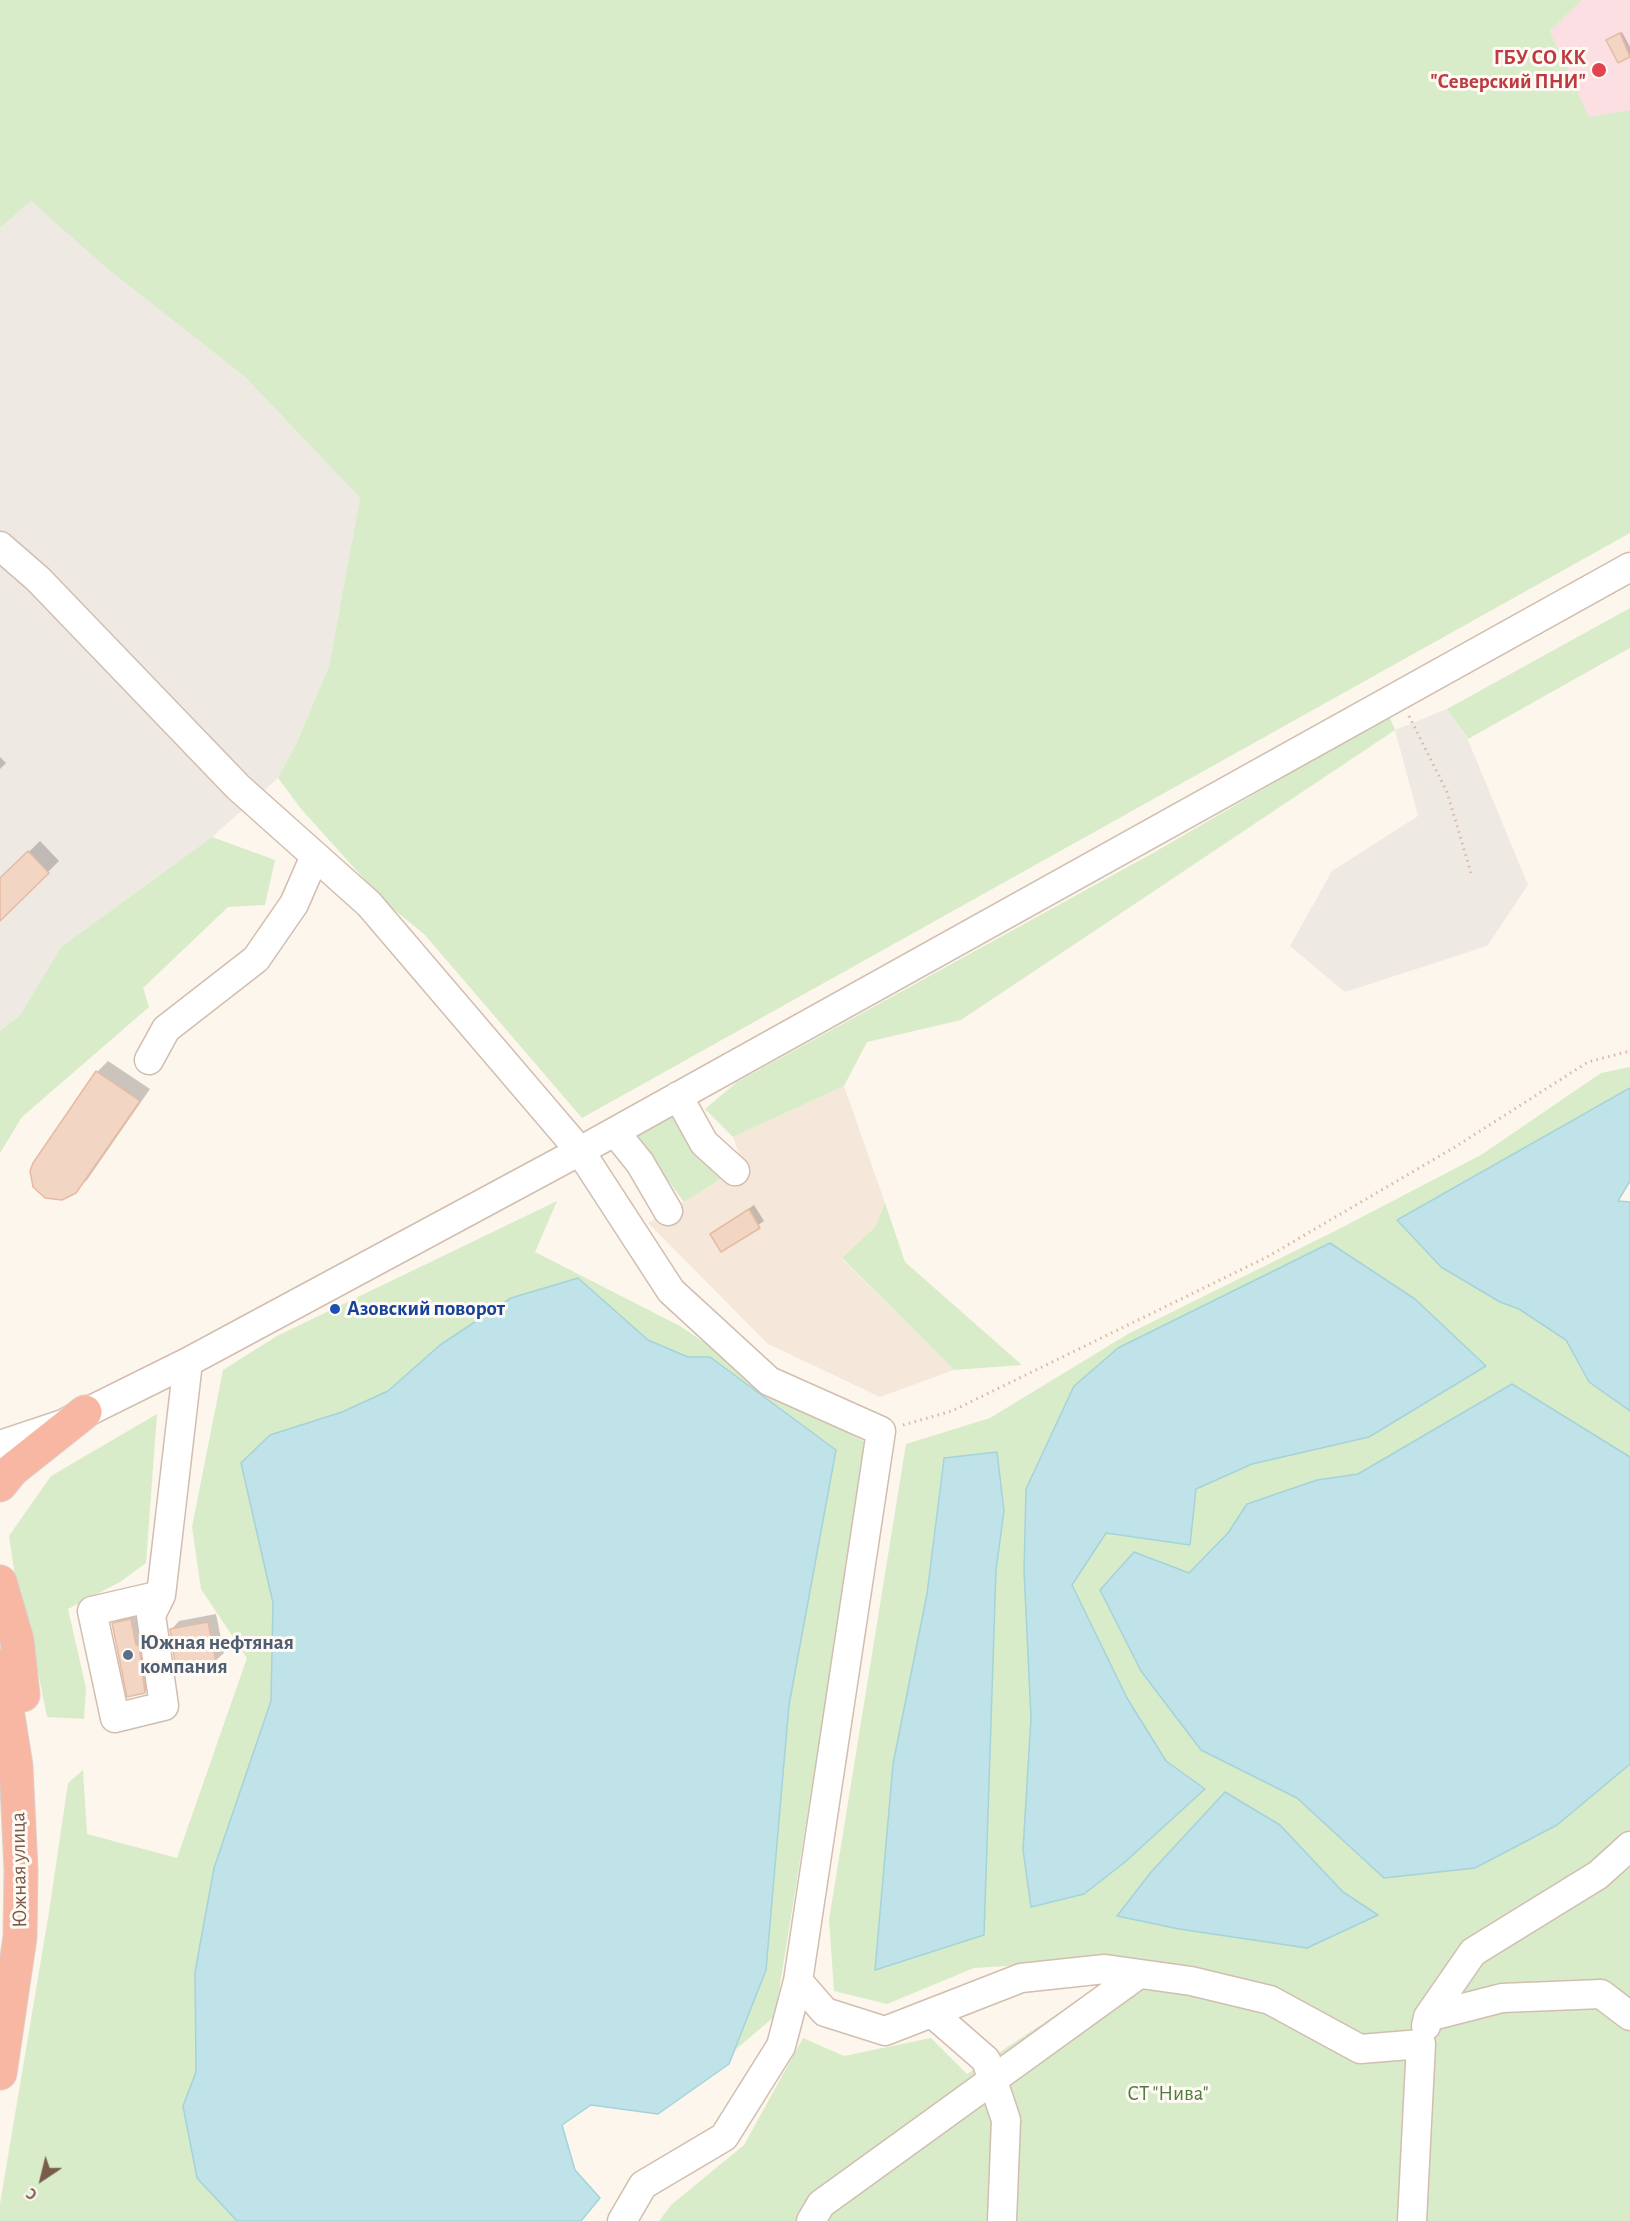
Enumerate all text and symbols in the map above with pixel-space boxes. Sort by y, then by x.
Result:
place label: ГБУ СО КК "Северский ПНИ" [1430,45,1586,95]
marker: ГБУ СО КК "Северский ПНИ" [1590,61,1608,79]
place label: Азовский поворот [347,1296,505,1322]
marker: Азовский поворот [328,1302,342,1316]
place label: Южная нефтяная компания [140,1630,294,1680]
marker: Южная нефтяная компания [121,1648,135,1662]
street label: Южная улица [5,1812,33,1928]
park label: СТ "Нива" [1127,2081,1209,2107]
north arrow [12,2149,72,2209]
text: С [23,2185,40,2203]

